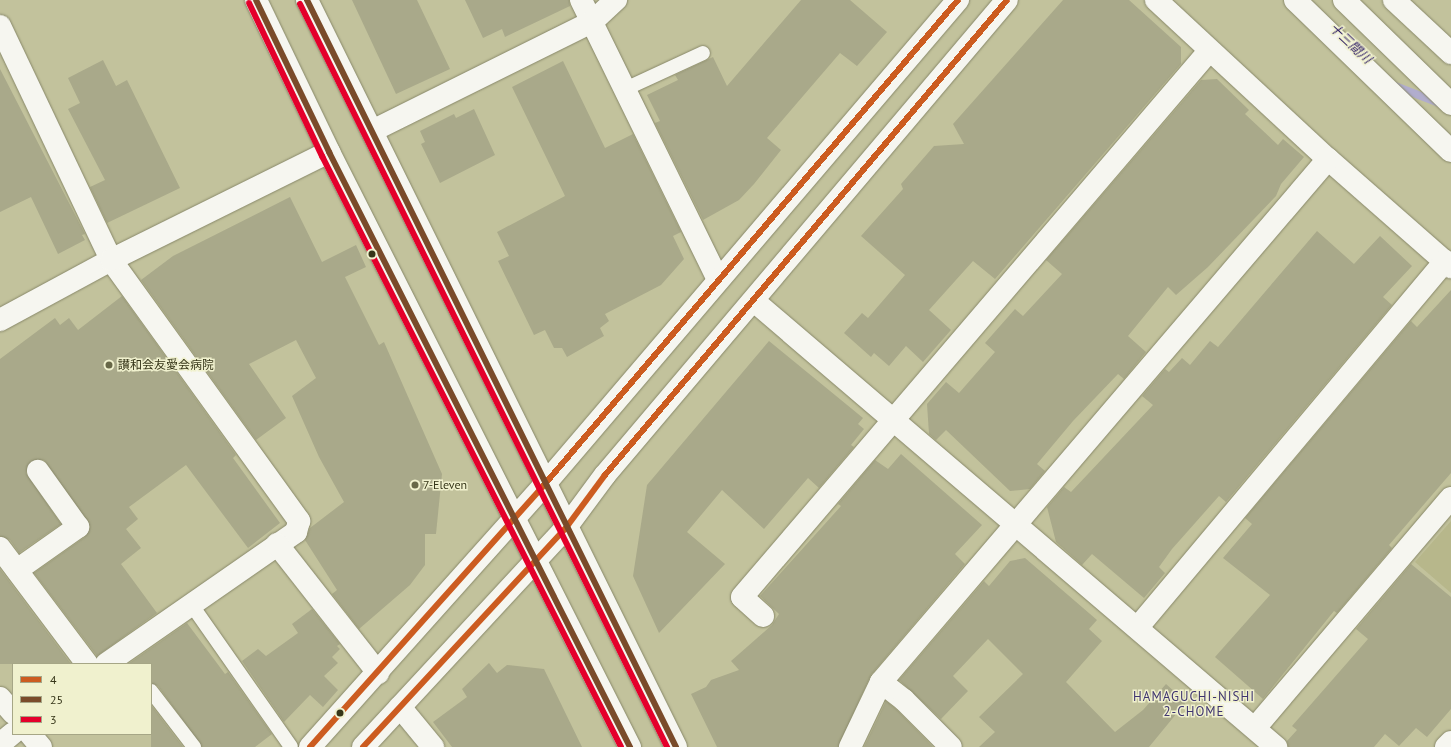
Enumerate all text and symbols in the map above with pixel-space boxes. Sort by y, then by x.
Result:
water label: 十三間川 [1326,21,1374,67]
unlabelled marker [367,249,377,259]
place label: 讃和会友愛会病院 [118,358,214,372]
marker: 讃和会友愛会病院 [103,359,115,371]
place label: 7-Eleven [423,478,467,492]
marker: 7-Eleven [410,480,420,490]
legend [12,663,152,735]
text: 4 [50,672,57,687]
district label: HAMAGUCHI-NISHI 2-CHOME [1133,690,1255,721]
text: 25 [50,692,63,707]
unlabelled marker [335,708,345,718]
text: 3 [50,712,57,727]

